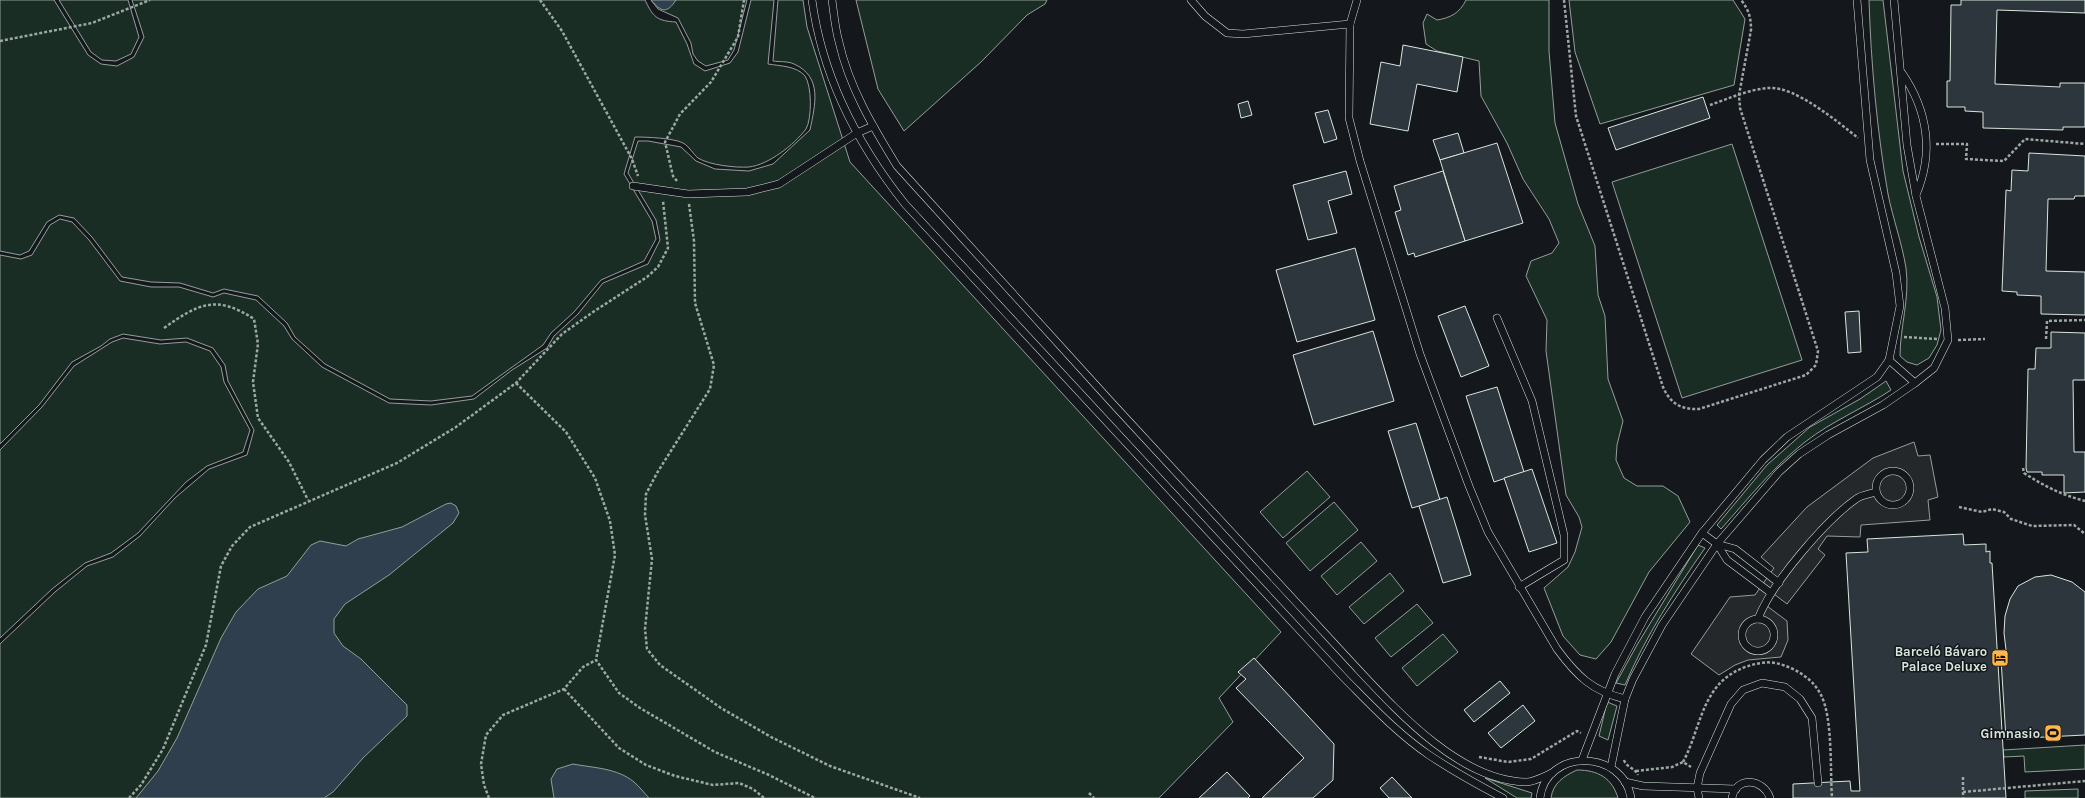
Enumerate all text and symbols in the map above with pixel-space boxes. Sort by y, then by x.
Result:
place label: Barceló Bávaro Palace Deluxe [1895,644,1987,674]
hotel icon: Barceló Bávaro Palace Deluxe [1990,648,2010,668]
sports icon: Gimnasio [2043,723,2063,743]
place label: Gimnasio [1980,726,2040,741]

